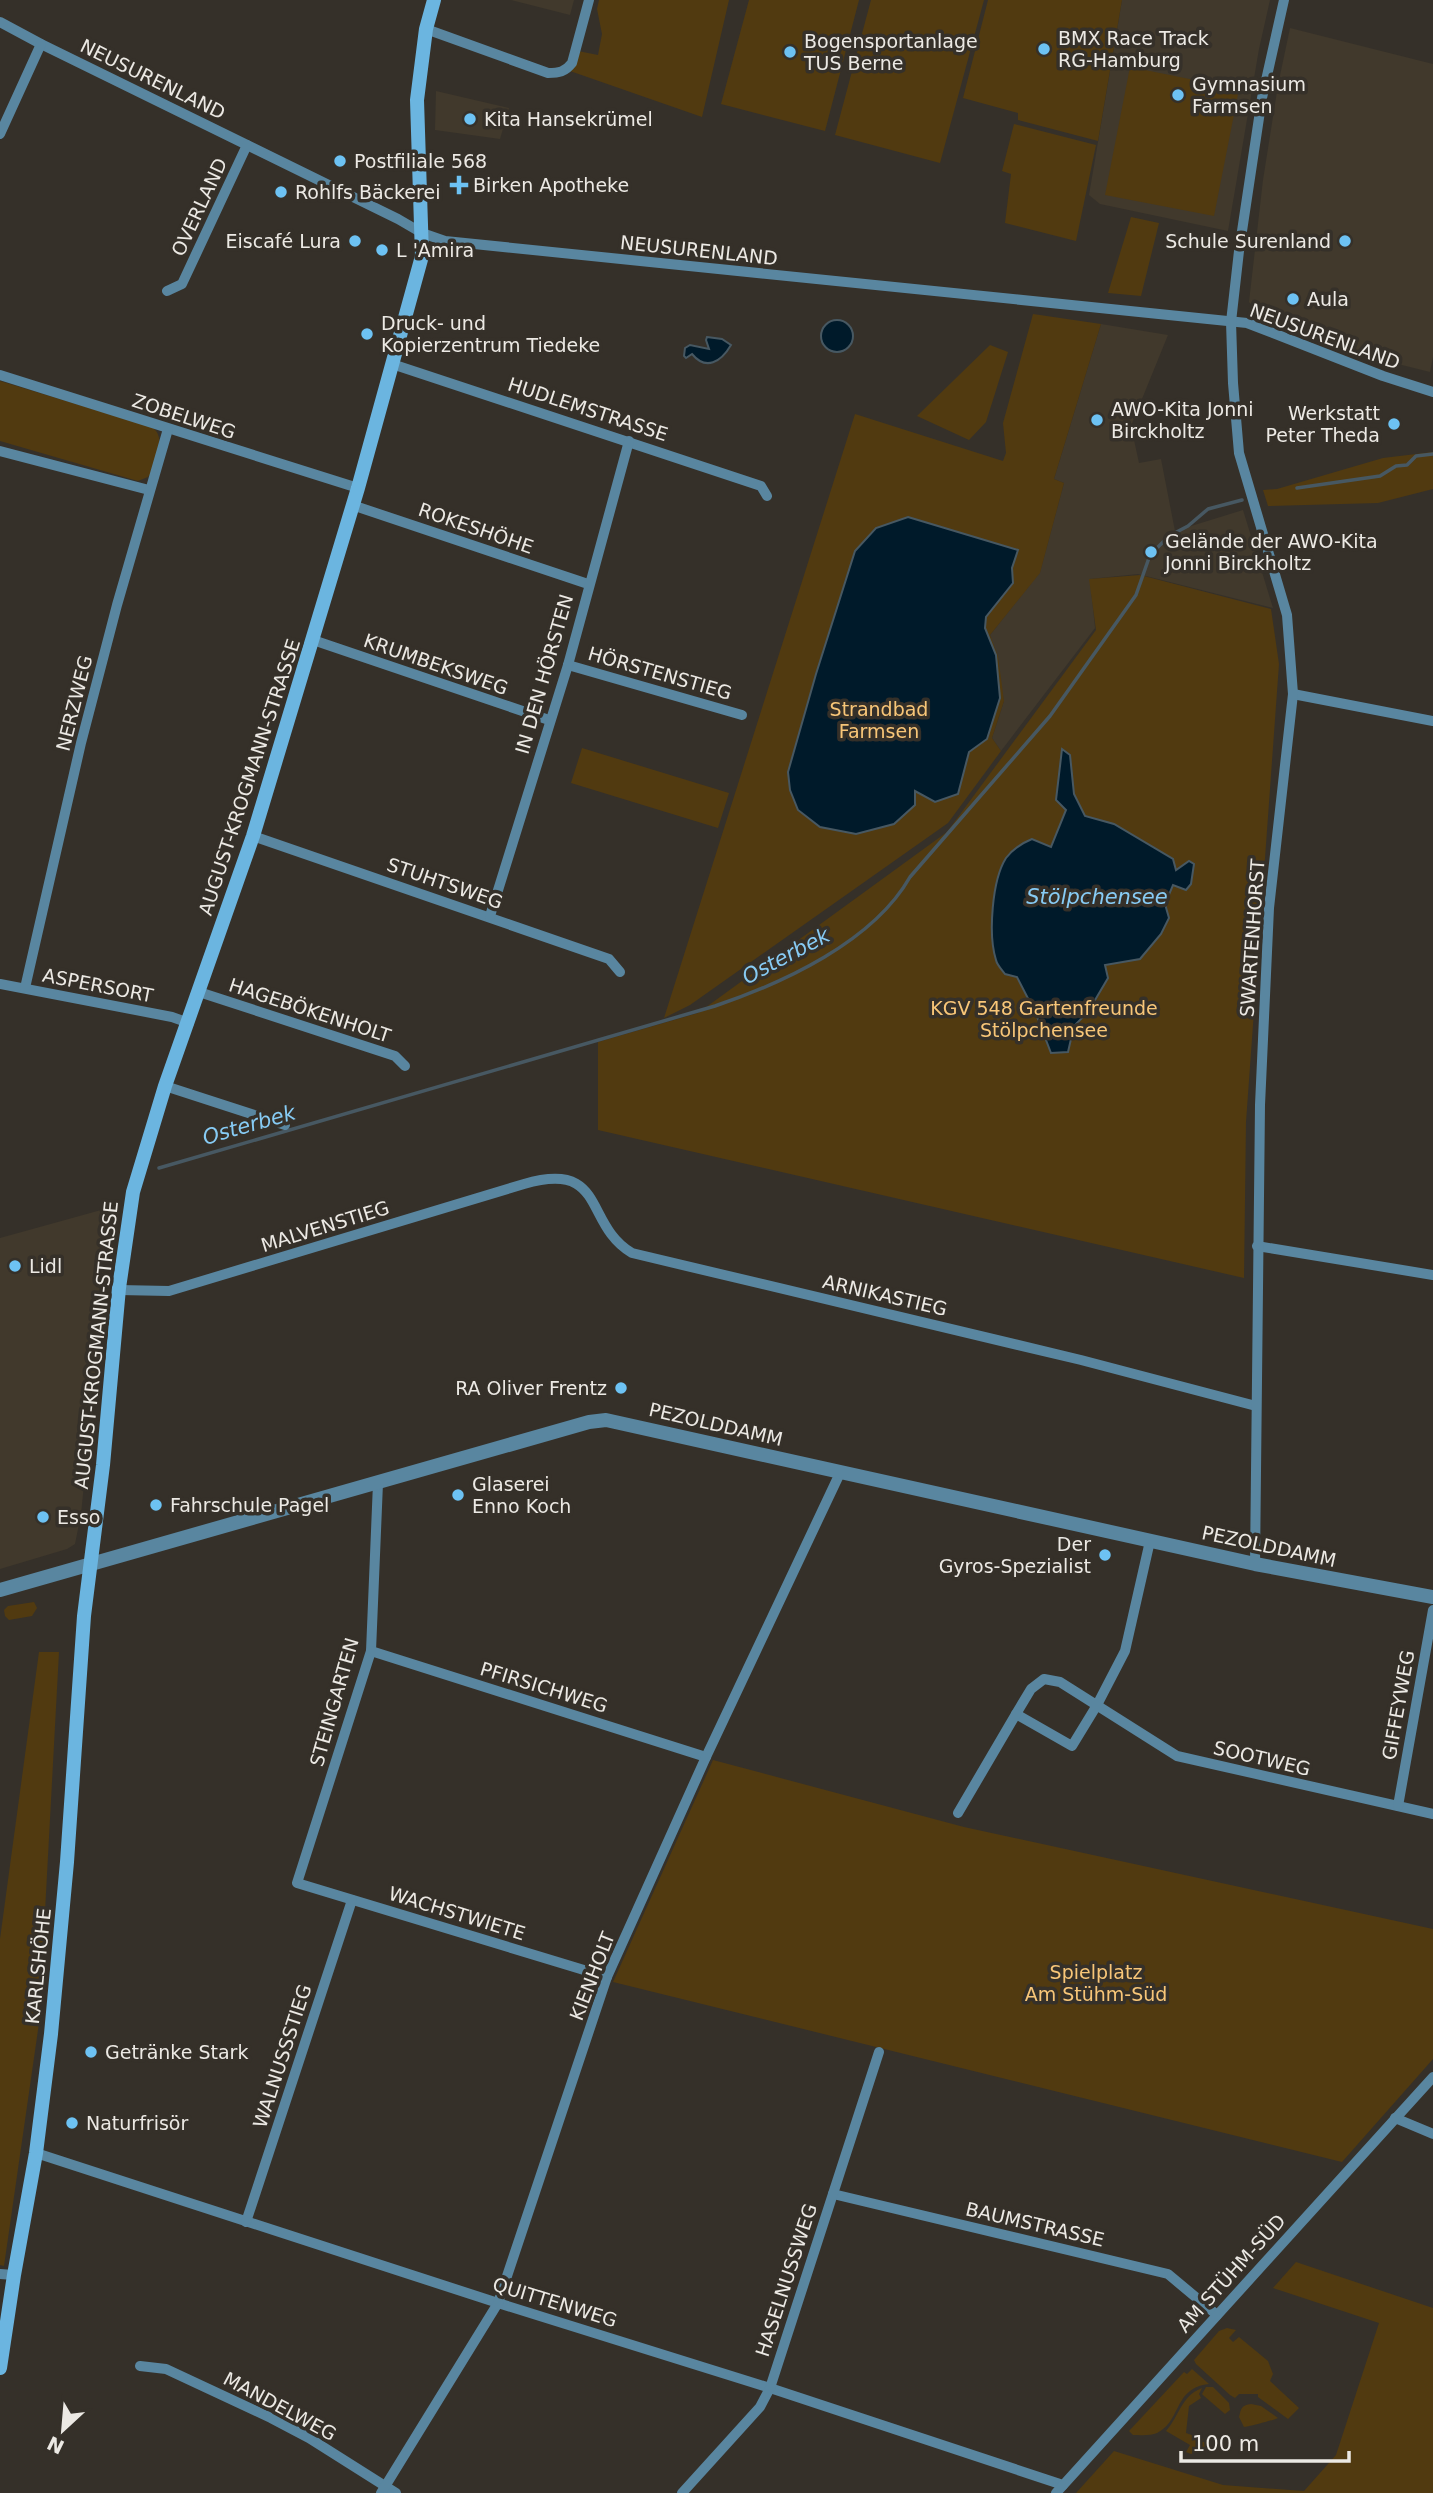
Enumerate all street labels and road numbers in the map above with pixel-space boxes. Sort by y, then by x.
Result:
street label: NEUSURENLAND [77,34,229,124]
street label: OVERLAND [167,154,231,260]
street label: NEUSURENLAND [619,231,779,269]
street label: NEUSURENLAND [1247,299,1403,373]
street label: HUDLEMSTRASSE [505,373,671,445]
street label: ZOBELWEG [130,389,238,443]
street label: ROKESHÖHE [416,498,536,558]
street label: IN DEN HÖRSTEN [511,592,577,756]
street label: KRUMBEKSWEG [361,629,511,699]
street label: AUGUST-KROGMANN-STRASSE [194,636,304,918]
street label: HÖRSTENSTIEG [586,642,734,704]
street label: NERZWEG [51,653,97,753]
street label: STUHTSWEG [384,853,506,913]
street label: SWARTENHORST [1235,858,1269,1018]
street label: ASPERSORT [41,964,156,1007]
street label: HAGEBÖKENHOLT [226,973,394,1047]
street label: MALVENSTIEG [258,1196,392,1256]
street label: AUGUST-KROGMANN-STRASSE [70,1200,122,1490]
street label: ARNIKASTIEG [821,1270,949,1320]
street label: PEZOLDDAMM [647,1398,785,1450]
street label: PEZOLDDAMM [1200,1521,1338,1571]
street label: STEINGARTEN [305,1635,363,1769]
street label: GIFFEYWEG [1378,1648,1418,1762]
street label: PFIRSICHWEG [478,1657,610,1717]
street label: SOOTWEG [1211,1736,1313,1780]
street label: WACHSTWIETE [386,1882,528,1944]
street label: KARLSHÖHE [21,1907,55,2025]
street label: KIENHOLT [565,1928,619,2023]
street label: WALNUSSSTIEG [248,1981,316,2131]
street label: BAUMSTRASSE [964,2197,1106,2251]
street label: HASELNUSSWEG [751,2201,821,2359]
street label: AM STÜHM-SÜD [1172,2209,1290,2337]
street label: QUITTENWEG [490,2273,620,2331]
street label: MANDELWEG [220,2367,340,2445]

